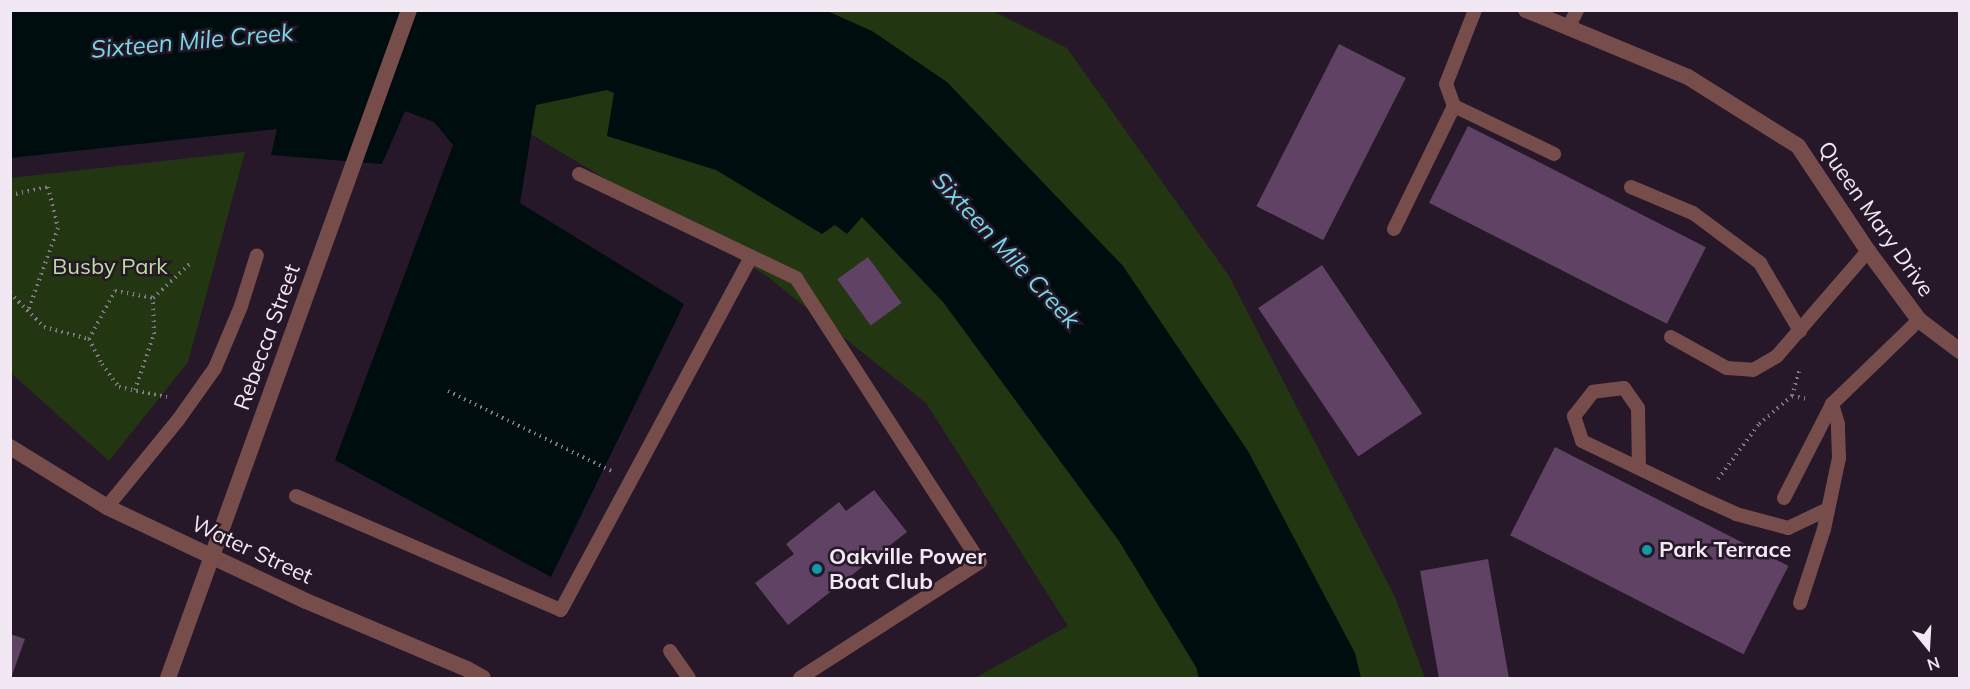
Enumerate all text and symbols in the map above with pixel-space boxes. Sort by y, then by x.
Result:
water label: Sixteen Mile Creek [90,18,294,64]
street label: Queen Mary Drive [1813,136,1939,302]
water label: Sixteen Mile Creek [926,166,1086,334]
park label: Busby Park [52,254,168,280]
street label: Rebecca Street [228,260,306,414]
street label: Water Street [187,510,317,590]
place label: Park Terrace [1659,537,1791,563]
place label: Oakville Power Boat Club [829,543,986,594]
marker: Park Terrace [1640,543,1654,557]
marker: Oakville Power Boat Club [810,562,824,576]
north arrow [1898,617,1958,677]
text: N [1925,653,1942,675]

